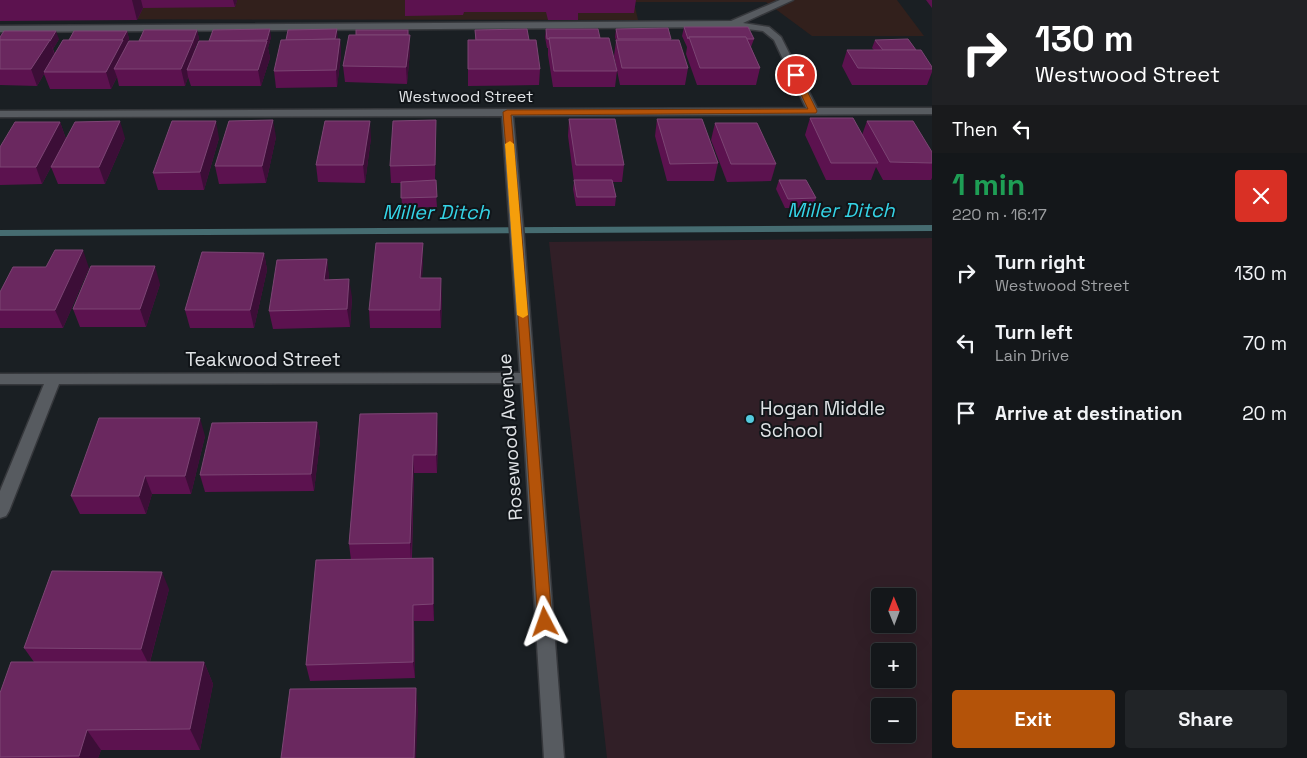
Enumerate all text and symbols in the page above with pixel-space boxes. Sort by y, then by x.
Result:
text: 130 m [1035,17,1134,61]
icon: right [952,20,1017,85]
pin [775,54,817,96]
text: Westwood Street [1035,60,1220,88]
icon: arrive [782,61,810,89]
street label: Westwood Street [399,86,533,107]
icon: left [1008,115,1036,143]
text: Then [952,117,998,142]
text: 1 min [952,165,1025,204]
button: close [1235,170,1287,222]
water label: Miller Ditch [787,197,896,223]
water label: Miller Ditch [382,199,491,225]
text: 220 m · 16:17 [952,204,1047,225]
text: Turn right [995,250,1085,275]
icon: right [952,259,980,287]
text: 130 m [1234,261,1287,286]
text: Westwood Street [995,275,1130,296]
text: Turn left [995,320,1073,345]
icon: left [952,329,980,357]
text: 70 m [1243,331,1287,356]
text: Lain Drive [995,345,1069,366]
street label: Teakwood Street [185,347,341,372]
street label: Rosewood Avenue [492,353,528,521]
place label: Hogan Middle School [760,396,885,443]
icon: arrive [952,399,980,427]
text: Arrive at destination [995,401,1183,426]
text: 20 m [1242,401,1287,426]
marker: Hogan Middle School [744,413,756,425]
north arrow [871,588,916,632]
map controls [871,588,916,743]
position arrow [518,595,570,647]
button: + [871,643,916,688]
button: Exit [952,690,1115,748]
button: Share [1125,690,1287,748]
button: − [871,698,916,743]

